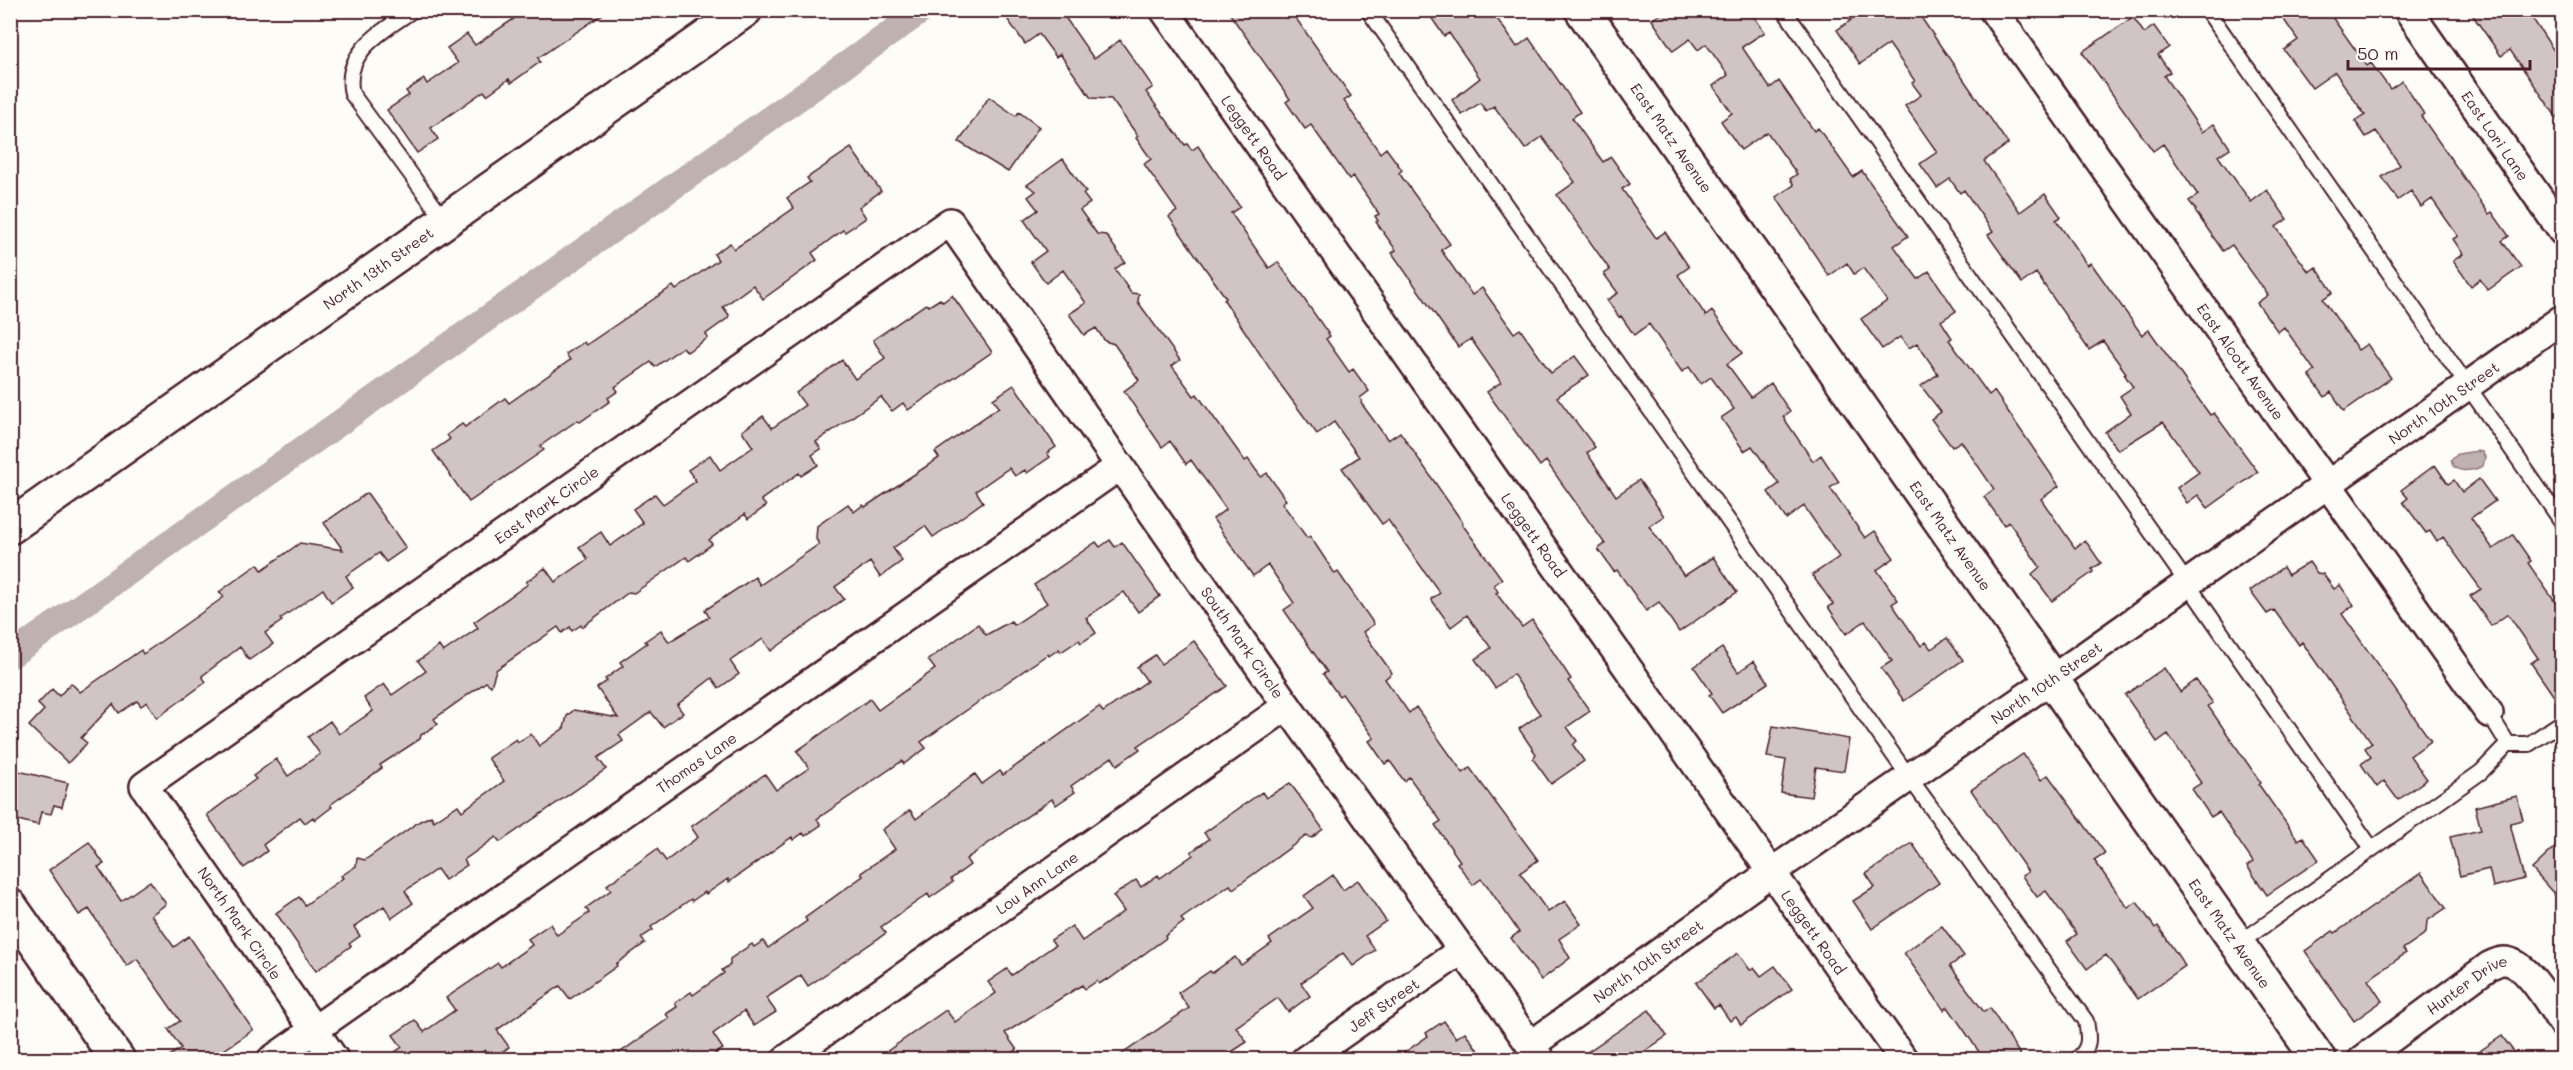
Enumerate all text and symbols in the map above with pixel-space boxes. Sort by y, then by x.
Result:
scale bar [2348,33,2530,71]
text: 50 m [2357,41,2399,65]
street label: East Matz Avenue [1626,79,1717,197]
street label: East Lori Lane [2457,87,2534,184]
street label: Leggett Road [1217,91,1291,184]
street label: North 13th Street [319,222,437,314]
street label: East Alcott Avenue [2193,299,2289,424]
street label: North 10th Street [2384,357,2503,449]
street label: East Mark Circle [490,461,602,548]
street label: East Matz Avenue [1905,477,1996,594]
street label: Leggett Road [1497,488,1571,581]
street label: South Mark Circle [1197,583,1289,702]
street label: North 10th Street [1987,637,2106,728]
street label: Thomas Lane [652,727,741,798]
street label: Lou Ann Lane [992,847,1082,918]
street label: North Mark Circle [193,863,287,983]
street label: East Matz Avenue [2185,874,2275,992]
street label: Leggett Road [1777,886,1851,978]
street label: North 10th Street [1589,915,1707,1007]
street label: Hunter Drive [2422,951,2508,1019]
street label: Jeff Street [1344,973,1423,1037]

